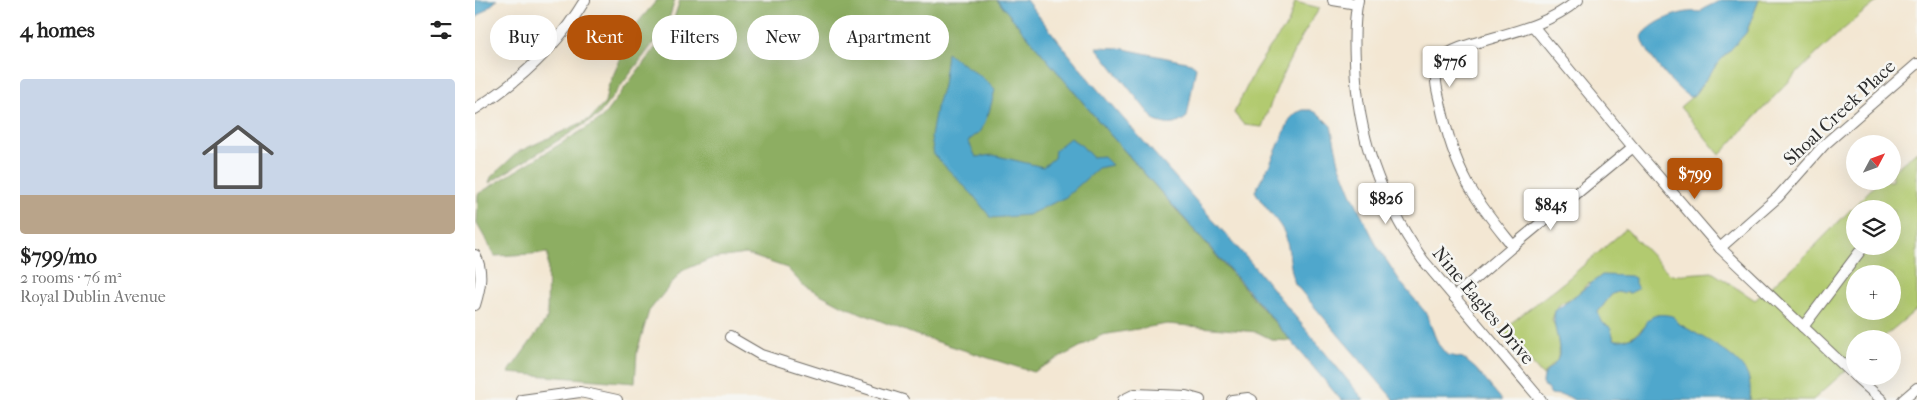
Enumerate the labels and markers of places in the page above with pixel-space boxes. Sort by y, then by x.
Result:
pin: $776 [1420,46,1480,88]
pin: $799 [1665,158,1725,200]
pin: $826 [1356,182,1416,225]
pin: $845 [1521,188,1581,231]

